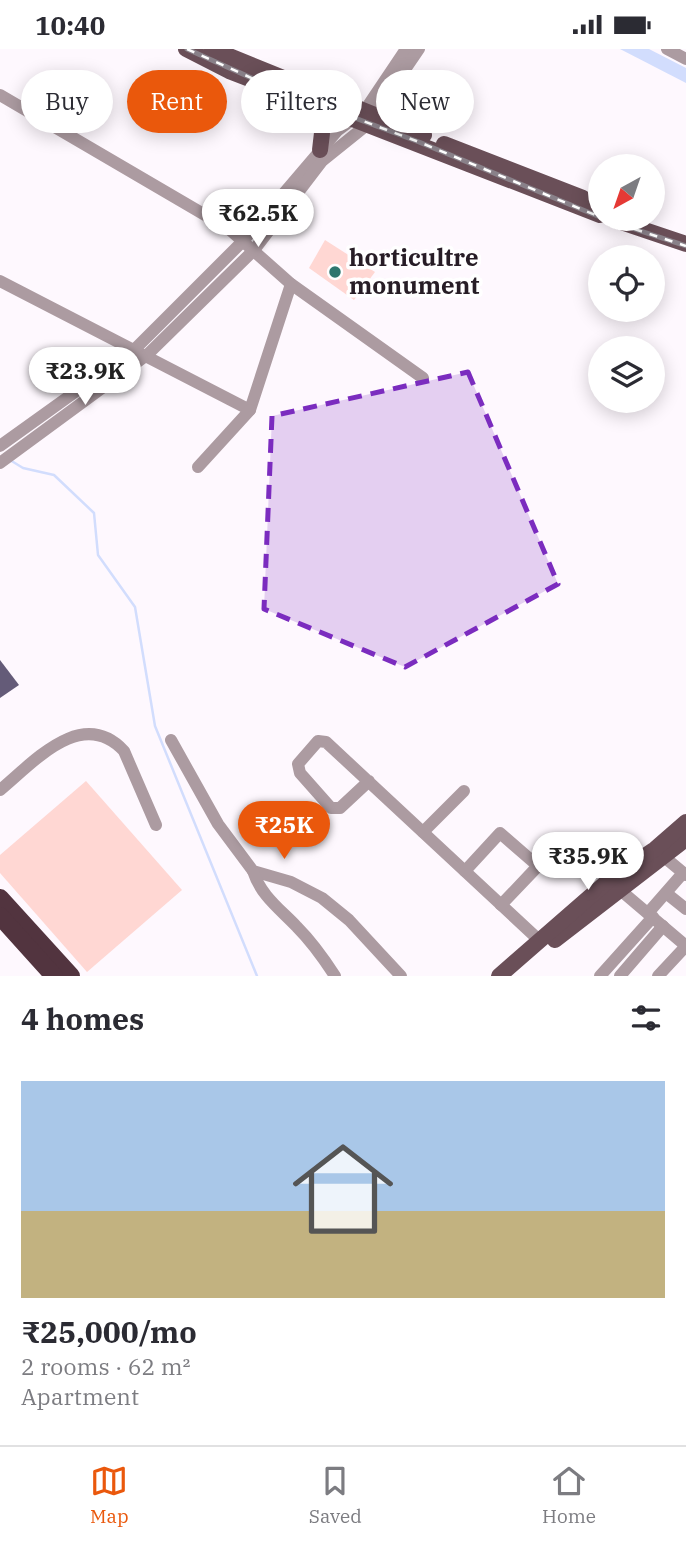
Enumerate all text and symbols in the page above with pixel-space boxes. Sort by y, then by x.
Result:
text: 10:40 [35,8,105,42]
chip: Buy [21,70,113,133]
chip: Rent [127,70,227,133]
chip: Filters [241,70,362,133]
chip: New [376,70,474,133]
north arrow [588,154,665,231]
map controls [588,154,665,413]
pin: ₹62.5K [201,189,315,249]
text: ₹62.5K [218,197,298,227]
place label: horticultre monument [349,241,479,301]
button: locate [588,245,665,322]
marker: horticultre monument [327,264,343,280]
button: layers [588,336,665,413]
pin: ₹23.9K [28,347,142,407]
text: ₹23.9K [45,355,125,385]
pin: ₹25K [243,801,325,861]
text: ₹25K [254,809,314,839]
pin: ₹35.9K [531,833,645,892]
text: ₹35.9K [548,840,628,870]
text: 4 homes [21,999,144,1038]
icon: filters [627,999,665,1037]
icon: home [280,1126,406,1252]
text: ₹25,000/mo [21,1312,197,1351]
text: 2 rooms · 62 m² [21,1351,191,1381]
text: Apartment [21,1381,139,1411]
tab: Map [90,1462,129,1528]
tab: Saved [309,1462,362,1528]
tab: Home [542,1462,596,1528]

